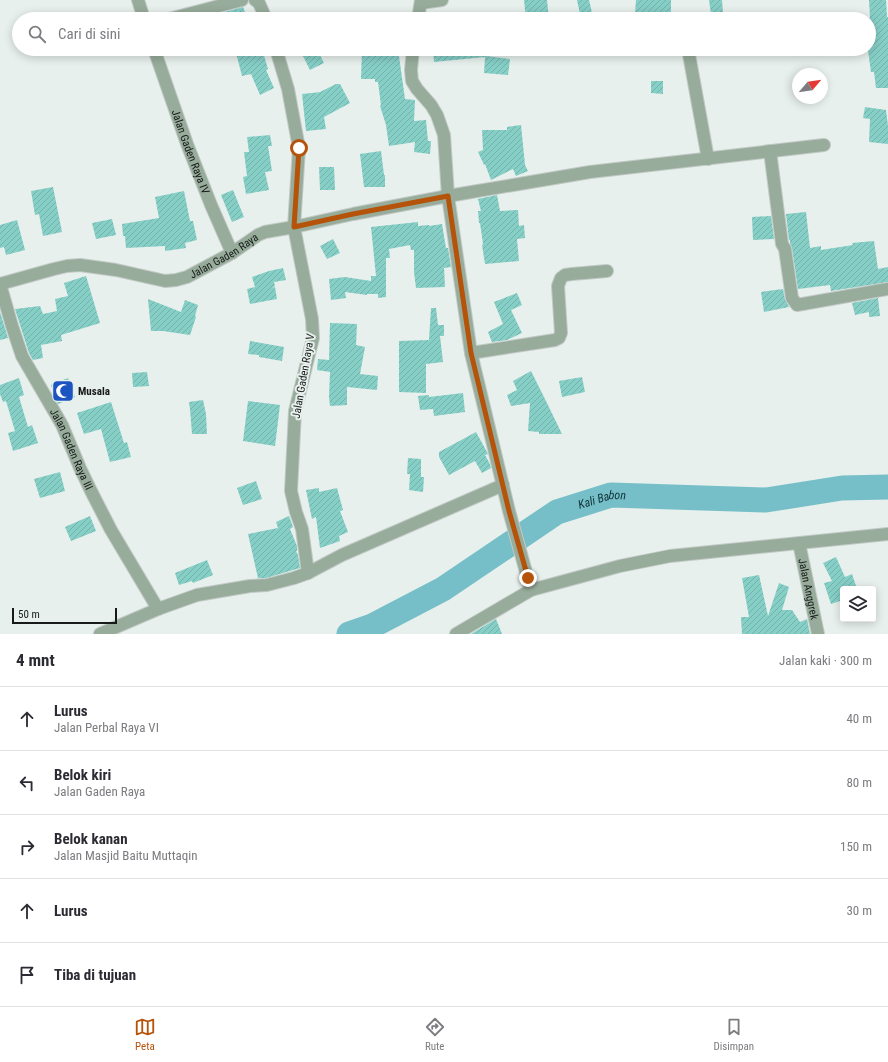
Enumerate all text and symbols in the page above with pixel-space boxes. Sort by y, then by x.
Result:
search box [12,12,876,56]
icon: search [26,23,48,45]
text: Cari di sini [58,25,120,43]
north arrow [792,68,828,104]
street label: Jalan Gaden Raya IV [169,108,212,196]
route start [290,139,308,157]
street label: Jalan Gaden Raya [188,231,261,281]
street label: Jalan Gaden Raya V [290,333,317,420]
mosque icon: Musala [50,378,76,404]
place label: Musala [78,385,110,398]
street label: Jalan Gaden Raya III [47,406,96,492]
water label: Kali Babon [576,488,627,512]
street label: Jalan Anggrek [795,557,821,621]
route end [519,569,537,587]
map controls [840,586,876,622]
button: layers [840,586,876,622]
scale bar [12,606,117,625]
text: 50 m [18,608,40,621]
text: 4 mnt [16,650,55,670]
text: Jalan kaki · 300 m [779,653,872,668]
text: Lurus [54,702,88,720]
icon: ahead [16,708,38,730]
text: 40 m [846,711,872,726]
text: Jalan Perbal Raya VI [54,720,159,735]
text: Belok kiri [54,766,111,784]
icon: left [16,772,38,794]
text: 80 m [846,775,872,790]
text: Jalan Gaden Raya [54,784,145,799]
text: Belok kanan [54,830,128,848]
icon: right [16,836,38,858]
text: 150 m [840,839,872,854]
text: Jalan Masjid Baitu Muttaqin [54,848,198,863]
icon: ahead [16,900,38,922]
text: Lurus [54,902,88,920]
text: 30 m [846,903,872,918]
icon: arrive [16,964,38,986]
text: Tiba di tujuan [54,966,136,984]
tab: Peta [134,1016,156,1053]
tab: Rute [424,1016,446,1053]
tab: Disimpan [713,1016,754,1053]

